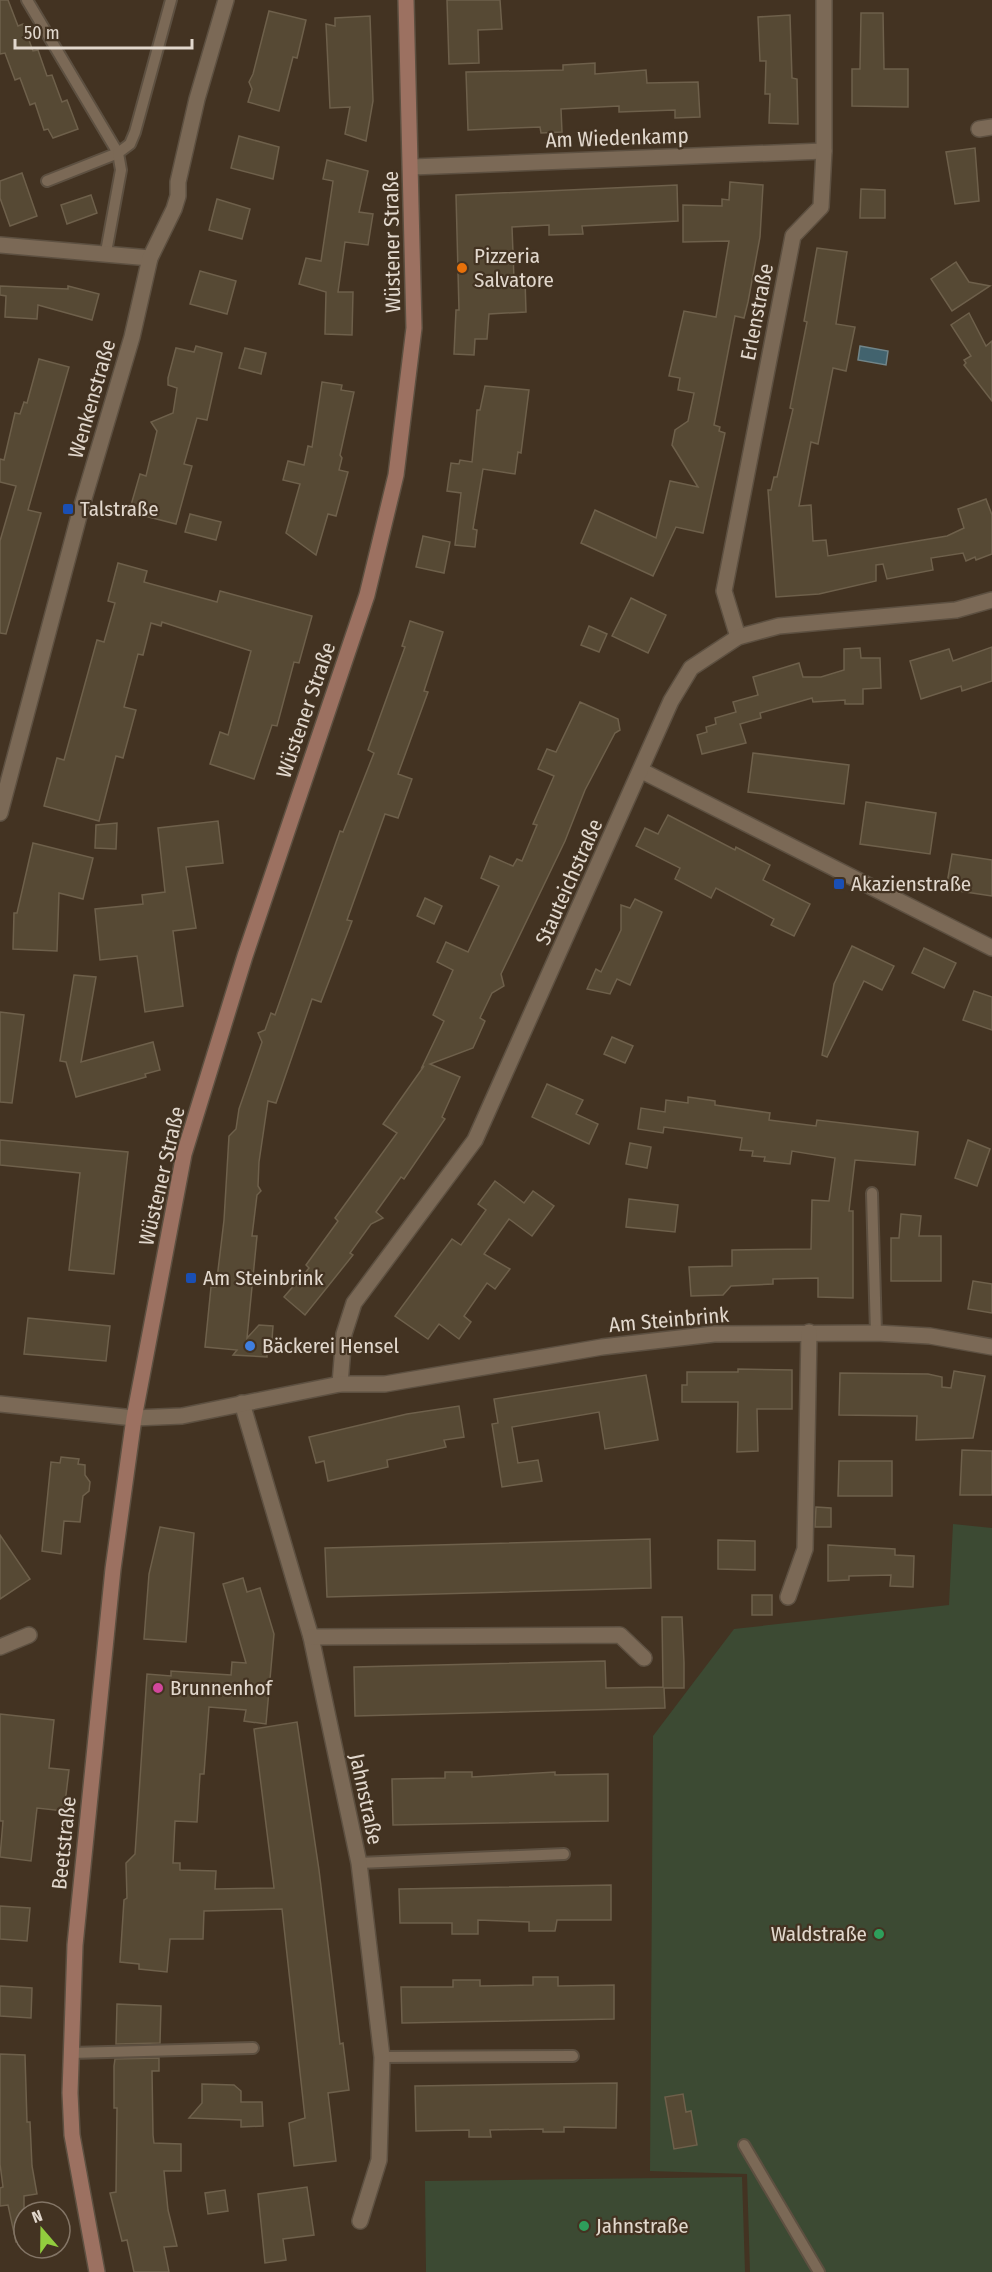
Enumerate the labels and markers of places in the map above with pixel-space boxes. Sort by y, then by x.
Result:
place label: Pizzeria Salvatore [474,243,554,293]
marker: Pizzeria Salvatore [455,261,469,275]
place label: Talstraße [80,496,159,522]
marker: Talstraße [61,502,75,516]
place label: Akazienstraße [851,871,971,897]
marker: Akazienstraße [832,877,846,891]
place label: Am Steinbrink [203,1265,324,1291]
marker: Am Steinbrink [184,1271,198,1285]
place label: Bäckerei Hensel [262,1333,400,1359]
marker: Bäckerei Hensel [243,1339,257,1353]
place label: Brunnenhof [170,1675,273,1701]
marker: Brunnenhof [151,1681,165,1695]
place label: Waldstraße [771,1921,867,1947]
marker: Waldstraße [872,1927,886,1941]
place label: Jahnstraße [596,2213,689,2239]
marker: Jahnstraße [577,2219,591,2233]

